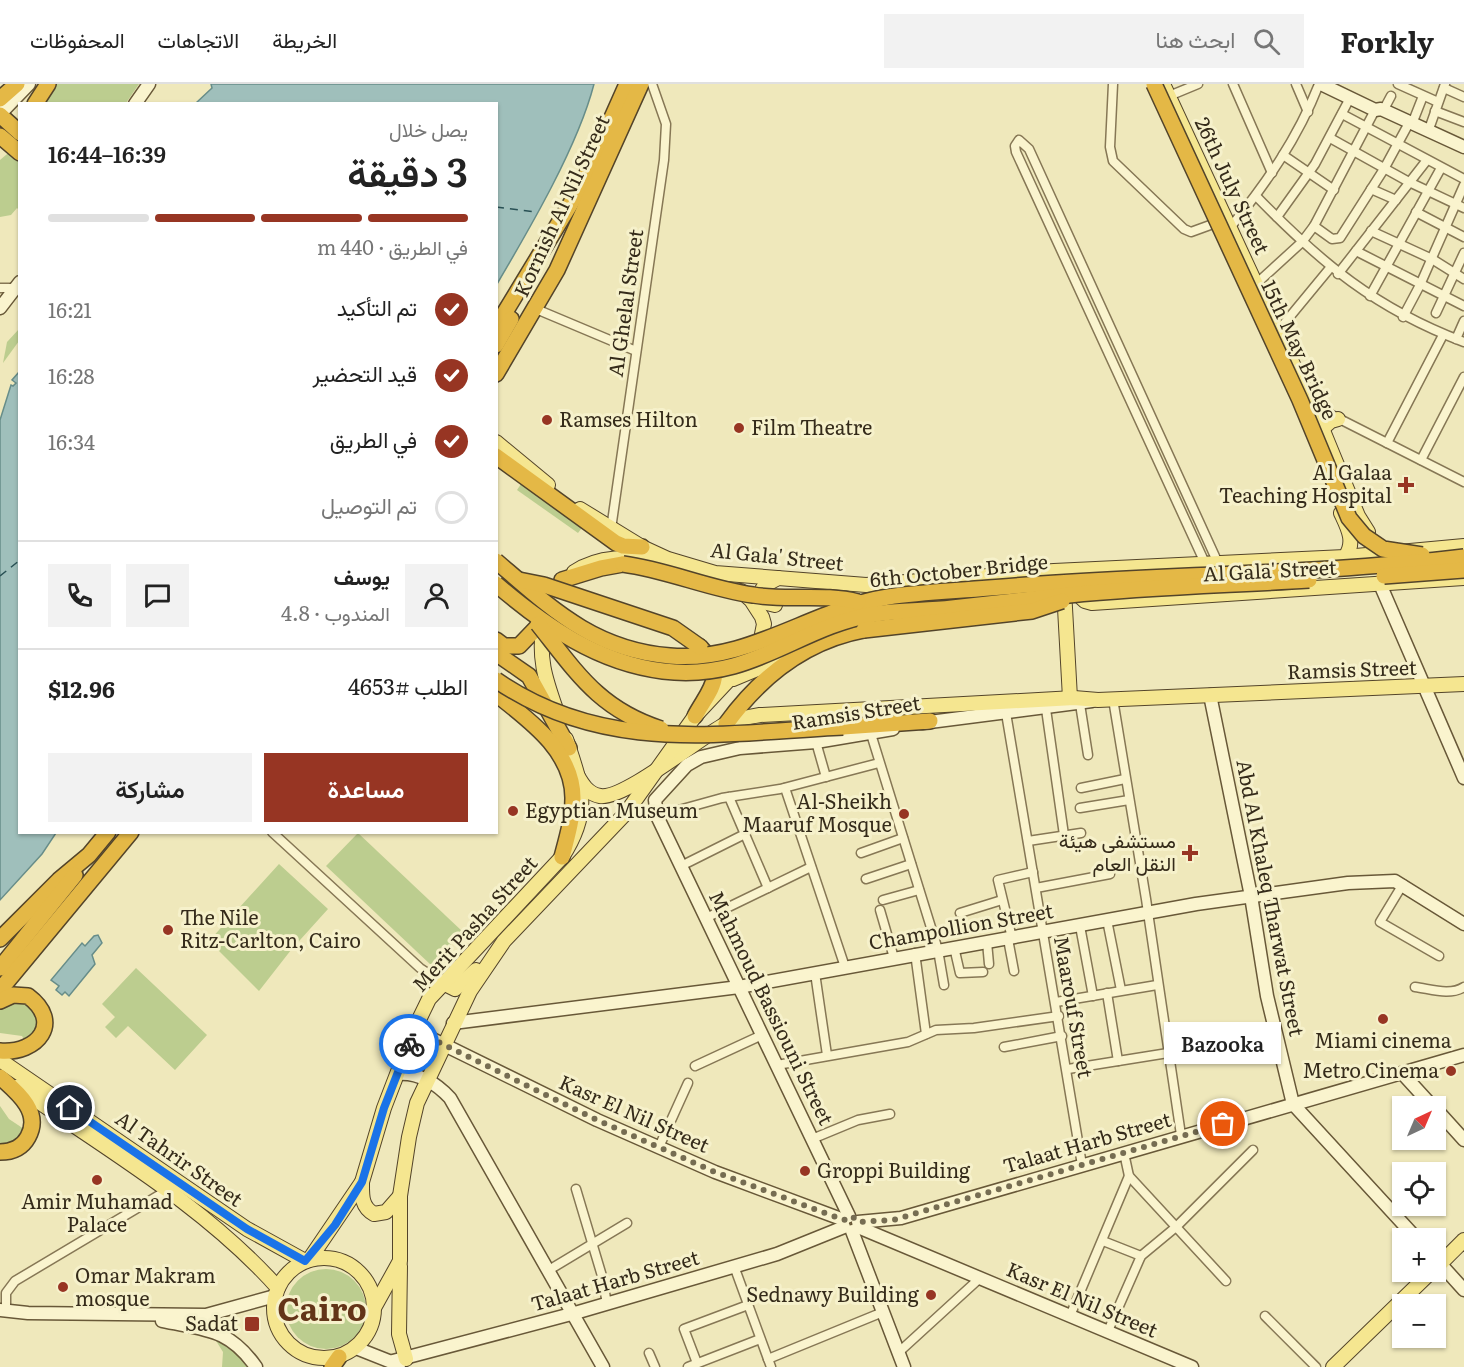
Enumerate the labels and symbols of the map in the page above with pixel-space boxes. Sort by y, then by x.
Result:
street label: Kornish Al Nil Street [505,109,616,301]
street label: 26th July Street [1189,112,1279,259]
street label: Al Ghelal Street [599,227,649,379]
street label: 15th May Bridge [1255,274,1346,424]
place label: Ramses Hilton [559,403,698,433]
place label: Film Theatre [751,411,872,441]
marker: Ramses Hilton [540,413,554,427]
marker: Film Theatre [732,421,746,435]
place label: Al Galaa Teaching Hospital [1219,456,1392,509]
marker: Al Galaa Teaching Hospital [1397,476,1415,494]
street label: Al Gala' Street [709,533,845,577]
street label: 6th October Bridge [868,545,1049,593]
street label: Al Gala' Street [1202,551,1337,587]
street label: Ramsis Street [1286,651,1417,685]
street label: Ramsis Street [789,686,922,736]
street label: Abd Al Khaleq Tharwat Street [1230,757,1314,1039]
place label: Al-Sheikh Maaruf Mosque [742,785,892,838]
place label: Egyptian Museum [525,794,698,824]
marker: Egyptian Museum [506,804,520,818]
marker: Al-Sheikh Maaruf Mosque [897,807,911,821]
place label: مستشفى هيئة النقل العام [1059,824,1176,877]
marker: مستشفى هيئة النقل العام [1181,844,1199,862]
street label: Merit Pasha Street [404,848,543,997]
street label: Mahmoud Bassiouni Street [703,885,843,1129]
street label: Champollion Street [866,894,1055,956]
place label: The Nile Ritz-Carlton, Cairo [180,901,361,954]
marker: The Nile Ritz-Carlton, Cairo [161,923,175,937]
street label: Maarouf Street [1048,933,1102,1080]
marker: Miami cinema [1376,1012,1390,1026]
courier [379,1014,439,1074]
callout: Bazooka [1164,1022,1282,1064]
place label: Miami cinema [1314,1024,1452,1054]
place label: Metro Cinema [1303,1054,1439,1084]
marker: Metro Cinema [1444,1064,1458,1078]
street label: Kasr El Nil Street [555,1066,715,1159]
pin [44,1082,95,1133]
north arrow [1392,1096,1446,1150]
pin [1197,1098,1248,1149]
street label: Al Tahrir Street [110,1102,250,1212]
street label: Talaat Harb Street [999,1103,1174,1179]
place label: Groppi Building [817,1154,971,1184]
marker: Groppi Building [798,1164,812,1178]
marker: Amir Muhamad Palace [90,1173,104,1187]
place label: Amir Muhamad Palace [21,1185,173,1238]
street label: Talaat Harb Street [527,1241,702,1317]
street label: Kasr El Nil Street [1002,1253,1163,1344]
place label: Omar Makram mosque [75,1259,216,1312]
place label: Sednawy Building [746,1278,920,1308]
marker: Omar Makram mosque [56,1280,70,1294]
district label: Cairo [277,1283,367,1331]
marker: Sednawy Building [924,1288,938,1302]
place label: Sadat [185,1307,238,1337]
marker: Sadat [243,1315,261,1333]

